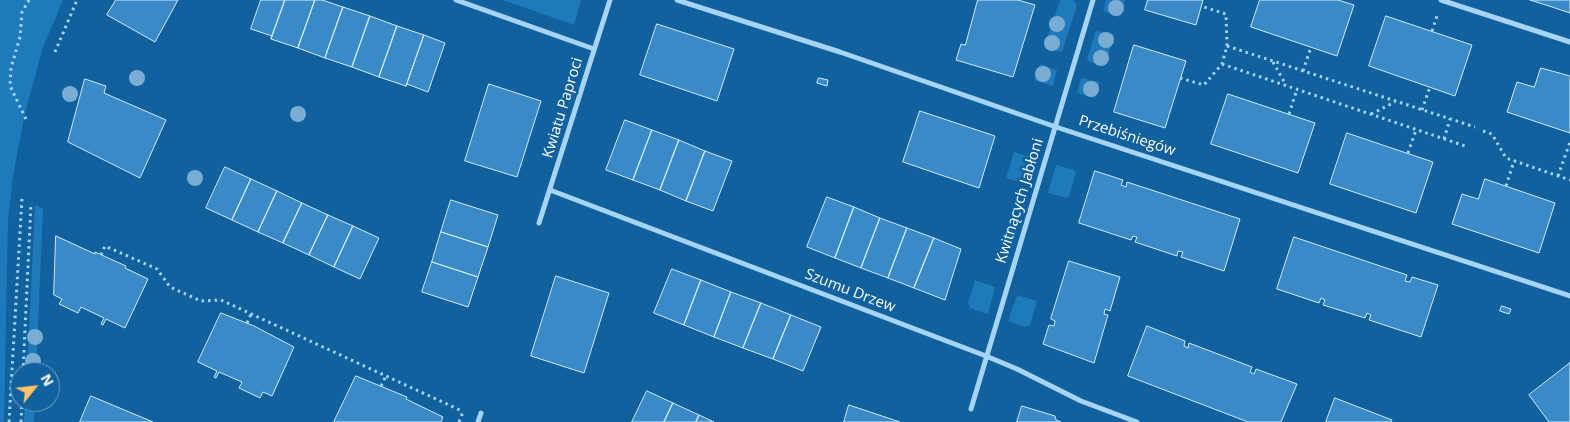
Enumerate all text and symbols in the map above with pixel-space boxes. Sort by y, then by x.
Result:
street label: Kwiatu Paproci [539,56,587,160]
street label: Przebiśniegów [1076,112,1178,160]
street label: Kwitnących Jabłoni [992,136,1048,266]
street label: Szumu Drzew [802,265,898,317]
north arrow [10,362,60,412]
text: N [37,370,59,390]

